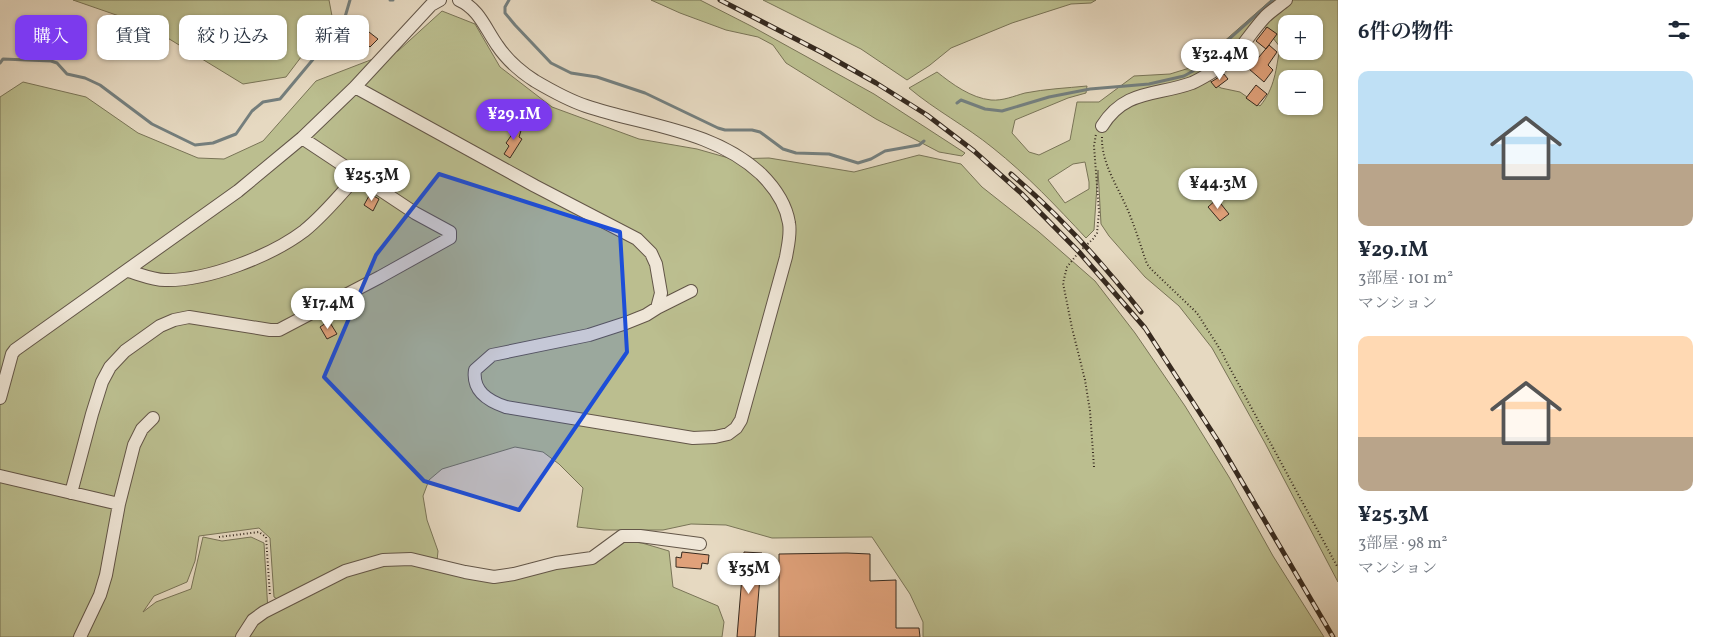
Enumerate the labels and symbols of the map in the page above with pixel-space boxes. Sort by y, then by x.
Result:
pin: ¥32.4M [1179,38,1261,81]
pin: ¥29.1M [473,98,555,141]
pin: ¥25.3M [331,160,413,202]
pin: ¥44.3M [1177,168,1259,210]
pin: ¥17.4M [287,288,369,330]
pin: ¥35M [719,552,779,595]

